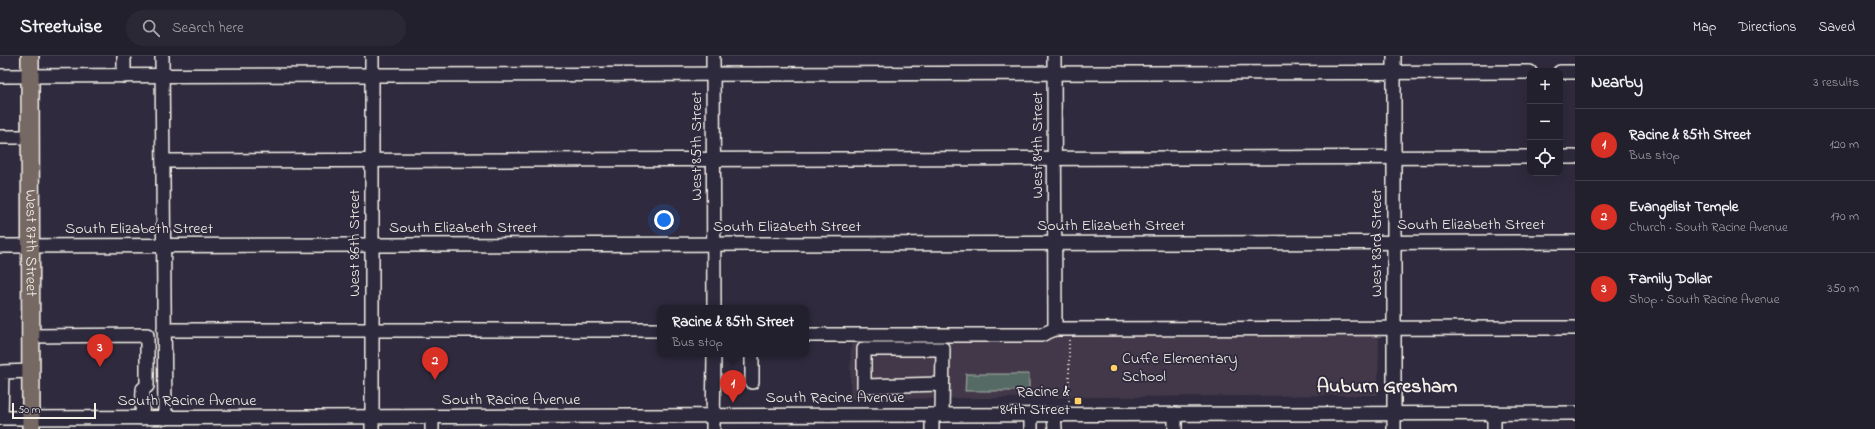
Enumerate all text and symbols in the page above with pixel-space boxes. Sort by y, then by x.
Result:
search box [126,10,406,46]
text: Streetwise [20,14,102,41]
icon: search [140,17,162,39]
text: Search here [172,17,244,39]
text: Map [1693,17,1716,38]
text: Directions [1738,17,1796,38]
text: Saved [1818,17,1855,38]
map controls [1527,68,1563,176]
button: + [1527,68,1563,104]
text: Nearby [1591,70,1643,95]
text: 3 results [1813,73,1859,92]
street label: West 85th Street [685,91,709,201]
street label: West 84th Street [1026,91,1050,198]
button: − [1527,104,1563,140]
text: Racine & 85th Street [1629,124,1751,146]
text: 1 [1602,135,1606,154]
text: 120 m [1829,135,1859,154]
button: locate [1527,140,1563,176]
text: Bus stop [1629,146,1680,165]
street label: West 83rd Street [1365,188,1389,297]
street label: West 87th Street [18,189,43,297]
street label: West 86th Street [343,189,367,297]
text: Evangelist Temple [1629,196,1738,218]
text: 2 [1601,207,1607,226]
text: 170 m [1831,207,1859,226]
your location [654,210,674,230]
street label: South Elizabeth Street [1397,213,1546,237]
street label: South Elizabeth Street [1037,214,1186,238]
street label: South Elizabeth Street [713,215,862,239]
street label: South Elizabeth Street [389,216,538,240]
street label: South Elizabeth Street [65,217,214,241]
text: Church · South Racine Avenue [1629,218,1788,237]
text: Family Dollar [1629,268,1712,290]
text: 3 [1601,279,1607,298]
text: 350 m [1827,279,1859,298]
text: Shop · South Racine Avenue [1629,290,1780,309]
popup [657,305,809,357]
text: Racine & 85th Street [672,311,794,333]
text: Bus stop [672,333,723,352]
pin: 3 [87,334,113,367]
pin: 2 [422,347,448,380]
place label: Cuffe Elementary School [1122,347,1238,389]
marker: Cuffe Elementary School [1109,363,1119,373]
pin: 1 [720,370,746,403]
district label: Auburn Gresham [1317,373,1458,402]
place label: Racine & 84th Street [1000,380,1071,422]
street label: South Racine Avenue [765,386,905,410]
street label: South Racine Avenue [441,388,581,412]
street label: South Racine Avenue [117,389,257,413]
marker: Racine & 84th Street [1073,396,1083,406]
scale bar [12,401,96,420]
text: 50 m [18,402,40,418]

